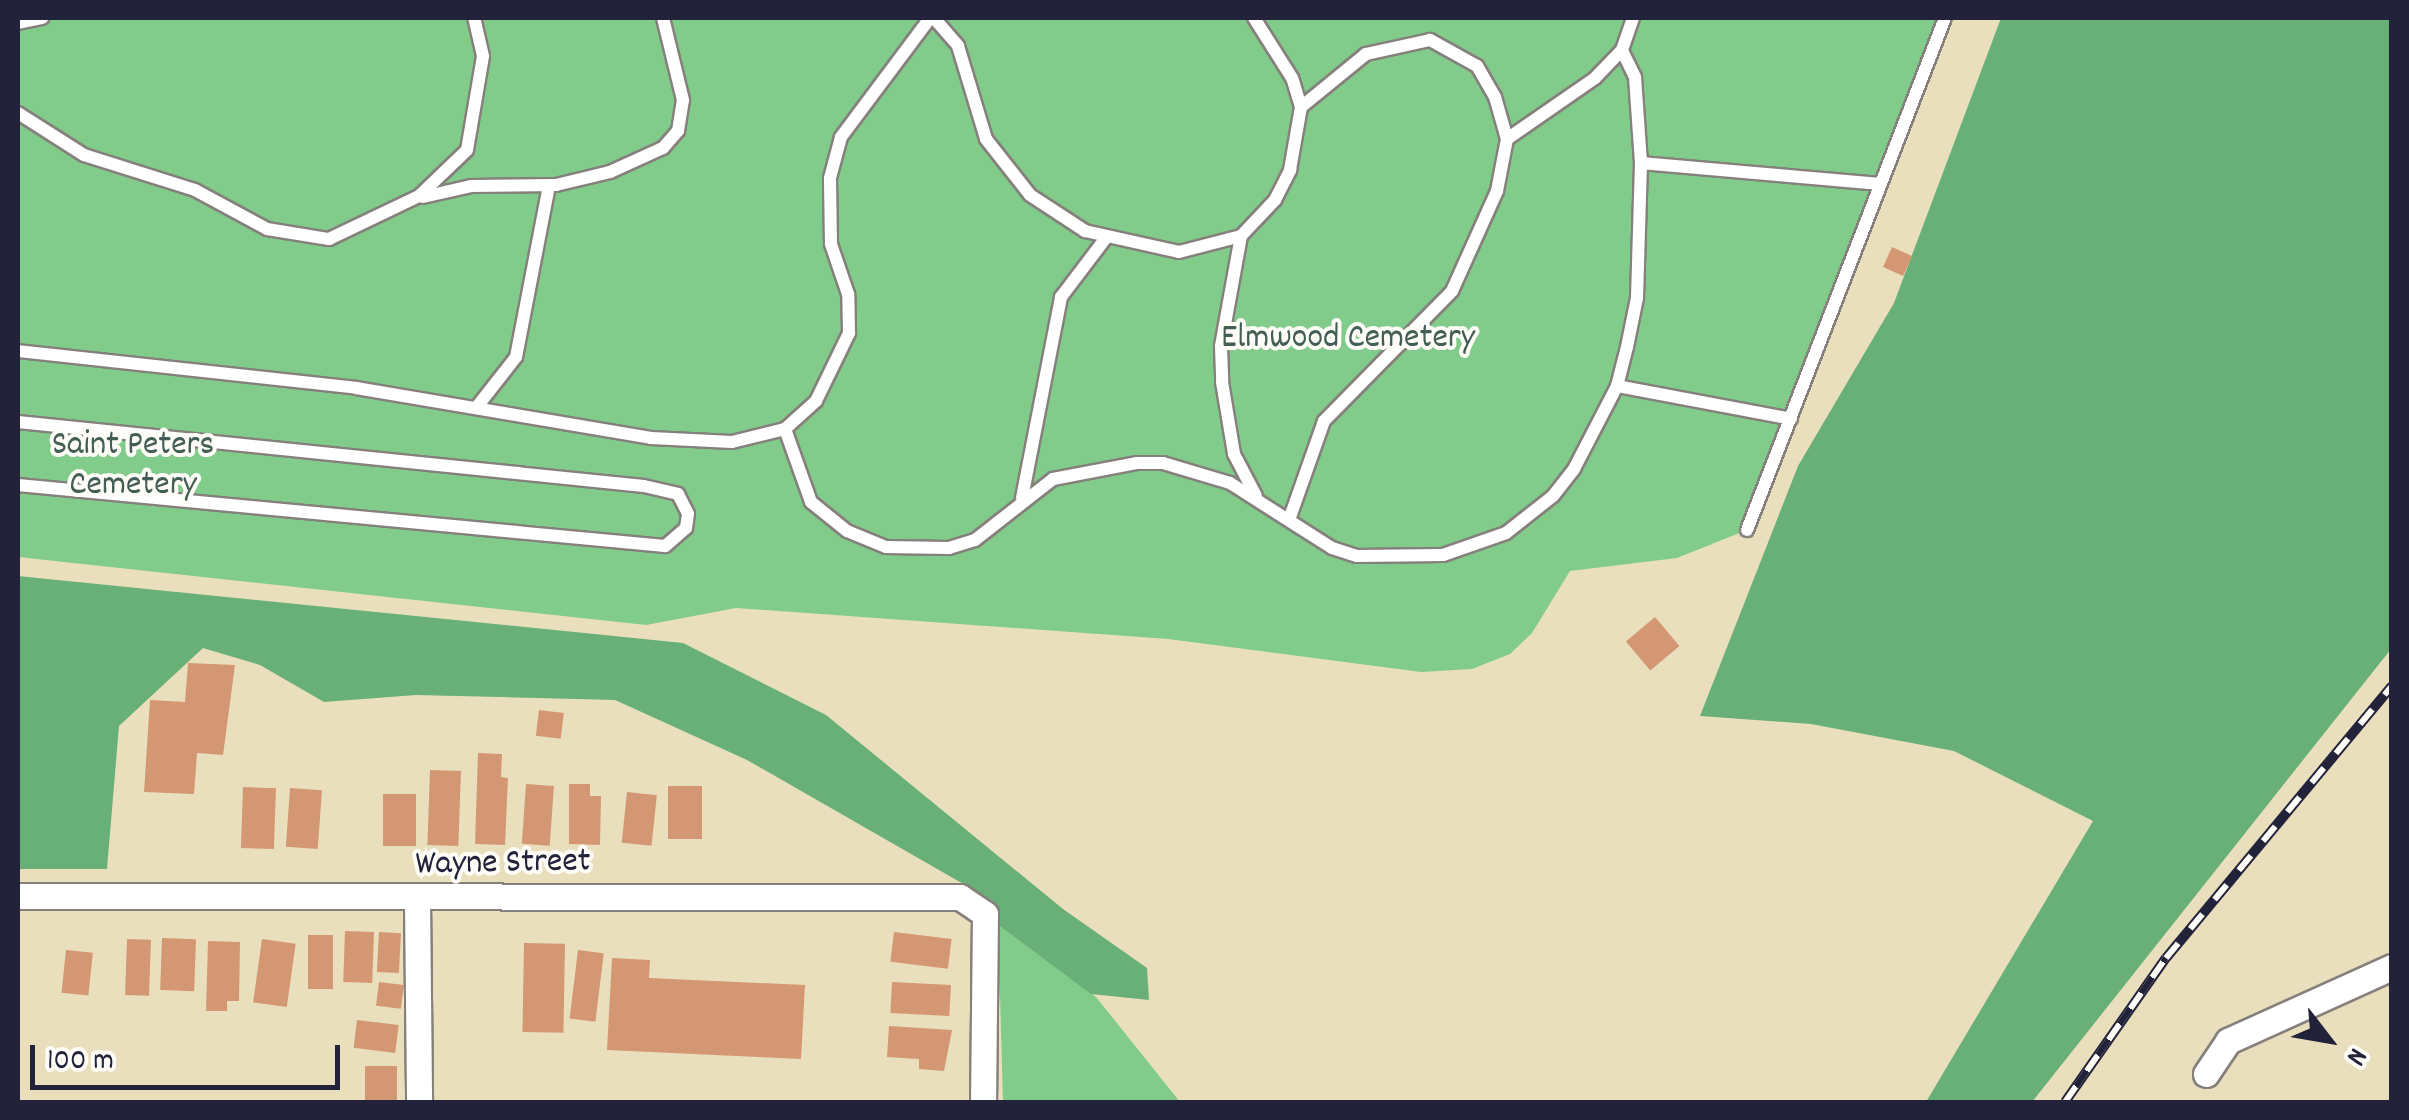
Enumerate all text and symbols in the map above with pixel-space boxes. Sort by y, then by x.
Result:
park label: Elmwood Cemetery [1221,318,1475,360]
park label: Saint Peters Cemetery [52,425,214,507]
street label: Wayne Street [415,841,591,887]
north arrow [2279,990,2379,1090]
scale bar [35,1025,345,1087]
text: N [2334,1039,2375,1072]
text: 100 m [47,1041,114,1084]

